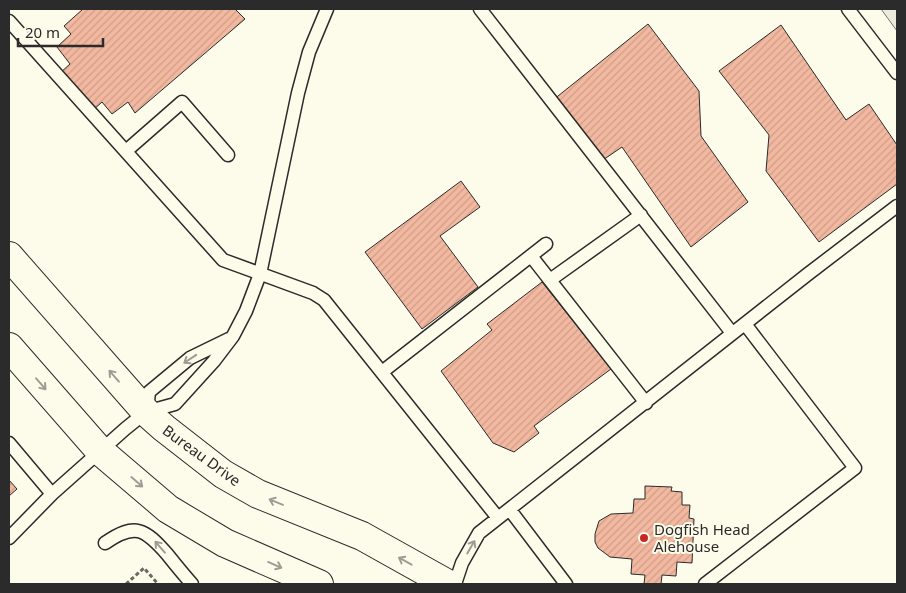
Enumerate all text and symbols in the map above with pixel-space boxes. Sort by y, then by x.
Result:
scale bar [18,15,102,47]
text: 20 m [25,22,60,42]
one-way arrow [183,354,197,364]
one-way arrow [108,369,120,382]
one-way arrow [35,377,47,390]
street label: Bureau Drive [159,420,245,490]
one-way arrow [130,477,143,488]
one-way arrow [269,496,284,506]
place label: Dogfish Head Alehouse [654,519,750,556]
marker: Dogfish Head Alehouse [638,532,650,544]
one-way arrow [155,541,166,554]
one-way arrow [467,541,477,555]
one-way arrow [398,555,413,565]
one-way arrow [267,561,282,571]

